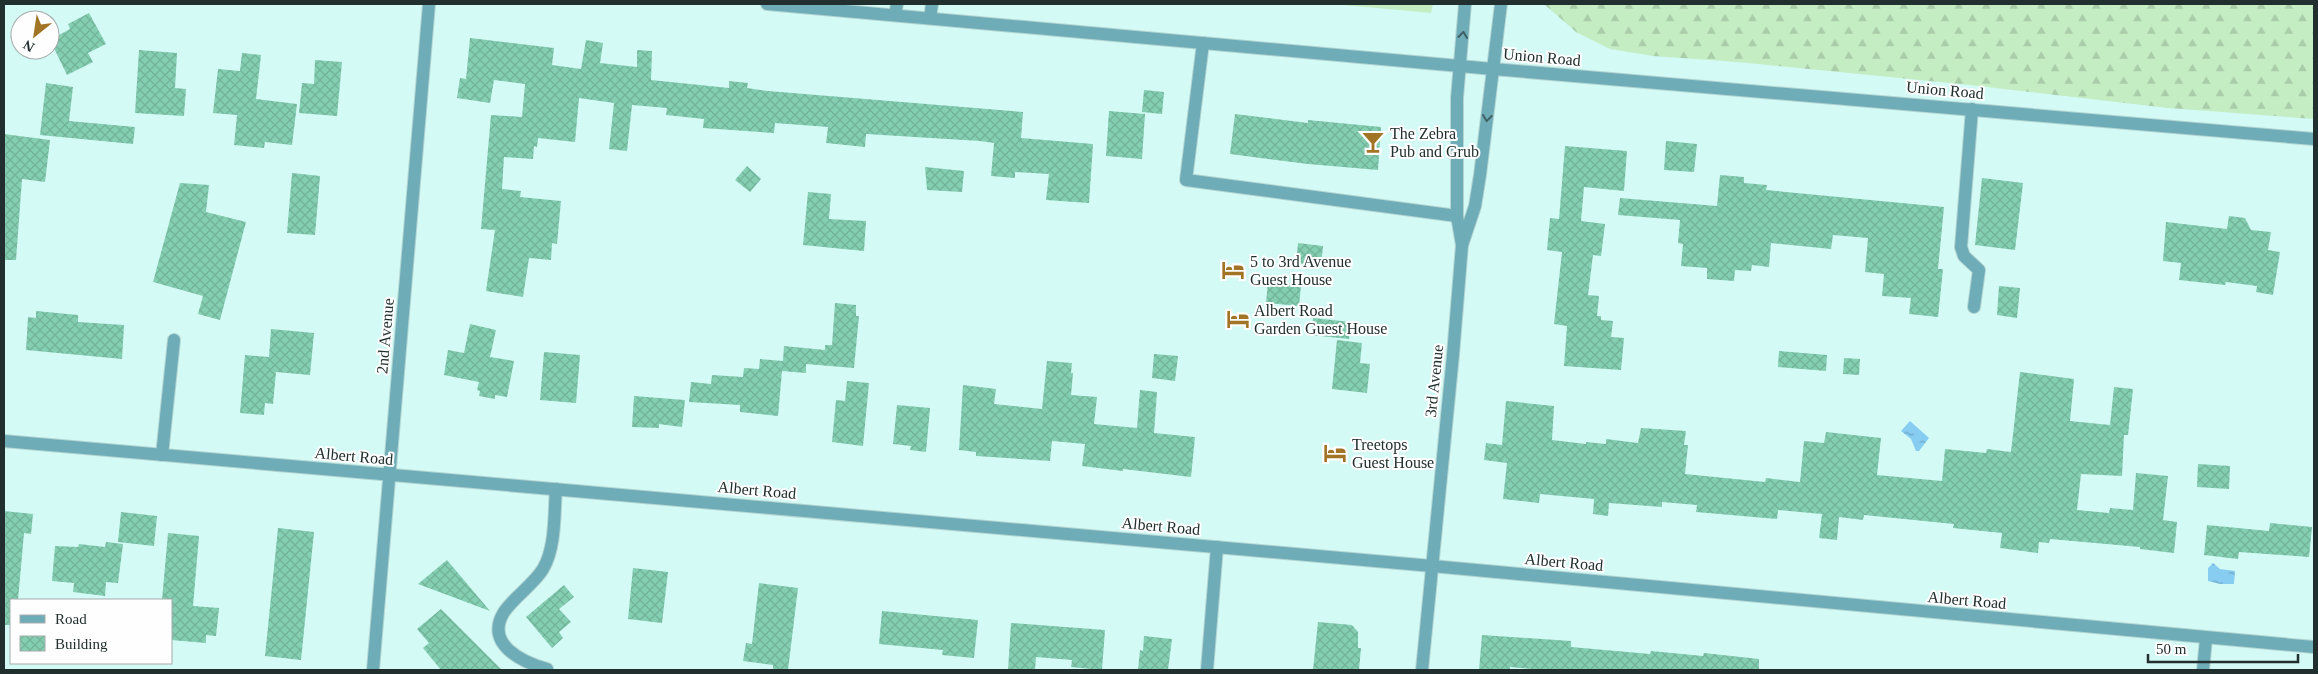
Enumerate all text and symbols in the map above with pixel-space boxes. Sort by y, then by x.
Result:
north arrow [10,10,60,60]
one-way arrow [1457,31,1468,39]
text: N [21,37,37,55]
street label: Union Road [1503,45,1581,69]
street label: Union Road [1906,78,1984,102]
one-way arrow [1483,113,1493,122]
place label: The Zebra Pub and Grub [1390,125,1479,160]
bar icon: The Zebra Pub and Grub [1360,129,1386,155]
place label: 5 to 3rd Avenue Guest House [1250,253,1351,288]
hotel icon: 5 to 3rd Avenue Guest House [1220,257,1246,283]
street label: 2nd Avenue [373,298,397,374]
place label: Albert Road Garden Guest House [1254,302,1387,337]
hotel icon: Albert Road Garden Guest House [1225,306,1251,332]
street label: 3rd Avenue [1422,344,1446,418]
place label: Treetops Guest House [1352,436,1434,471]
hotel icon: Treetops Guest House [1322,440,1348,466]
street label: Albert Road [314,444,394,468]
street label: Albert Road [717,478,797,502]
street label: Albert Road [1121,514,1201,538]
street label: Albert Road [1524,550,1604,574]
street label: Albert Road [1927,588,2007,612]
legend [10,599,172,664]
text: Road [55,611,87,627]
scale bar [2148,632,2298,664]
text: Building [55,636,108,652]
text: 50 m [2156,641,2187,657]

